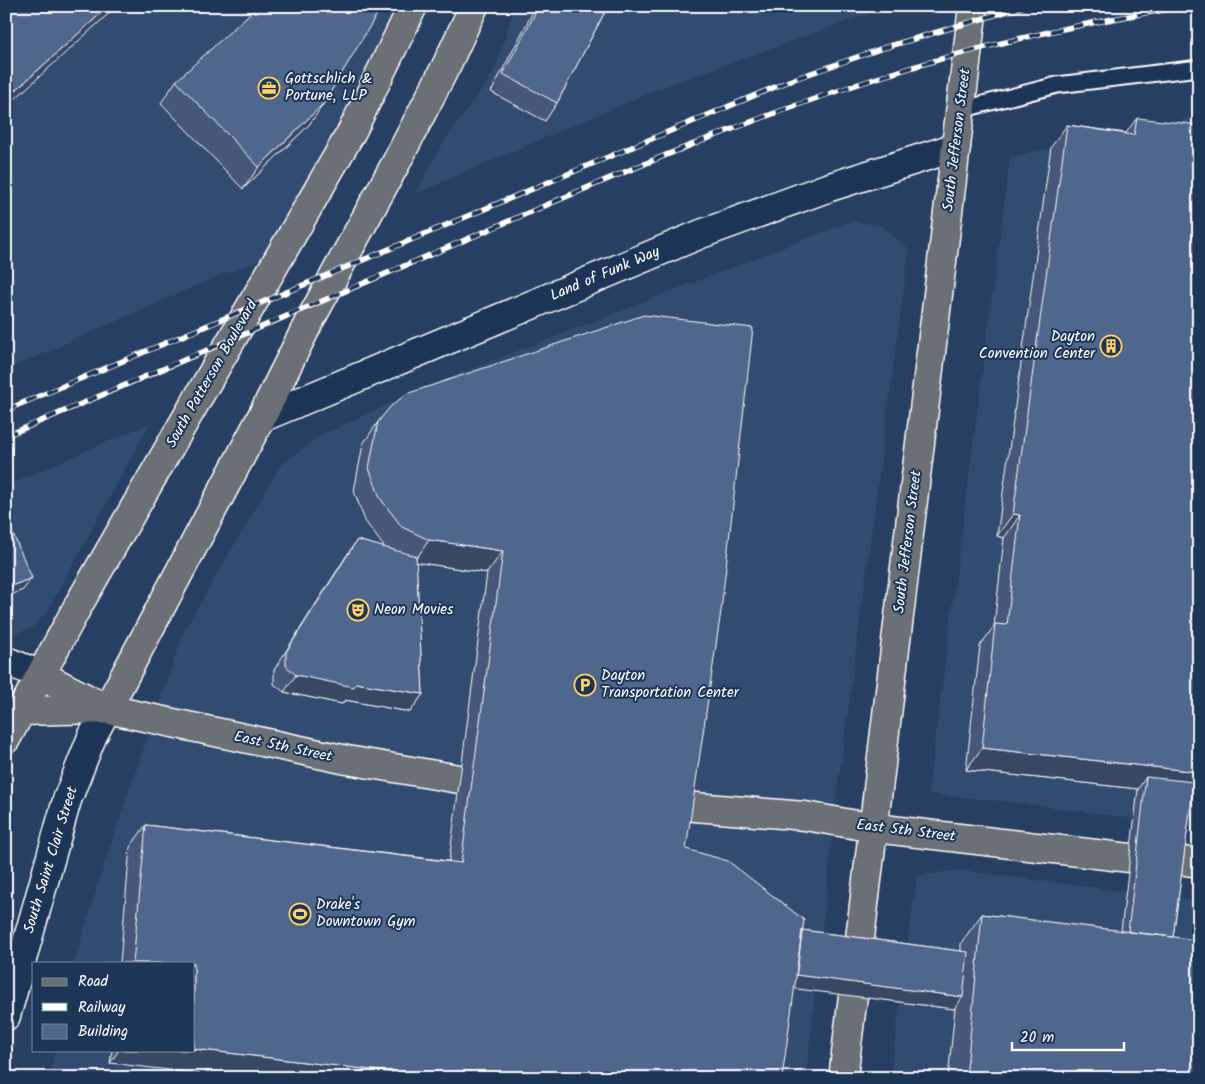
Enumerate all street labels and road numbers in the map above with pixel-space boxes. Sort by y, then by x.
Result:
street label: South Jefferson Street [936,67,978,213]
street label: Land of Funk Way [546,240,664,308]
street label: South Patterson Boulevard [160,295,264,452]
street label: South Jefferson Street [887,469,929,615]
street label: East 5th Street [232,725,335,769]
street label: South Saint Clair Street [17,783,85,936]
street label: East 5th Street [855,813,957,849]

